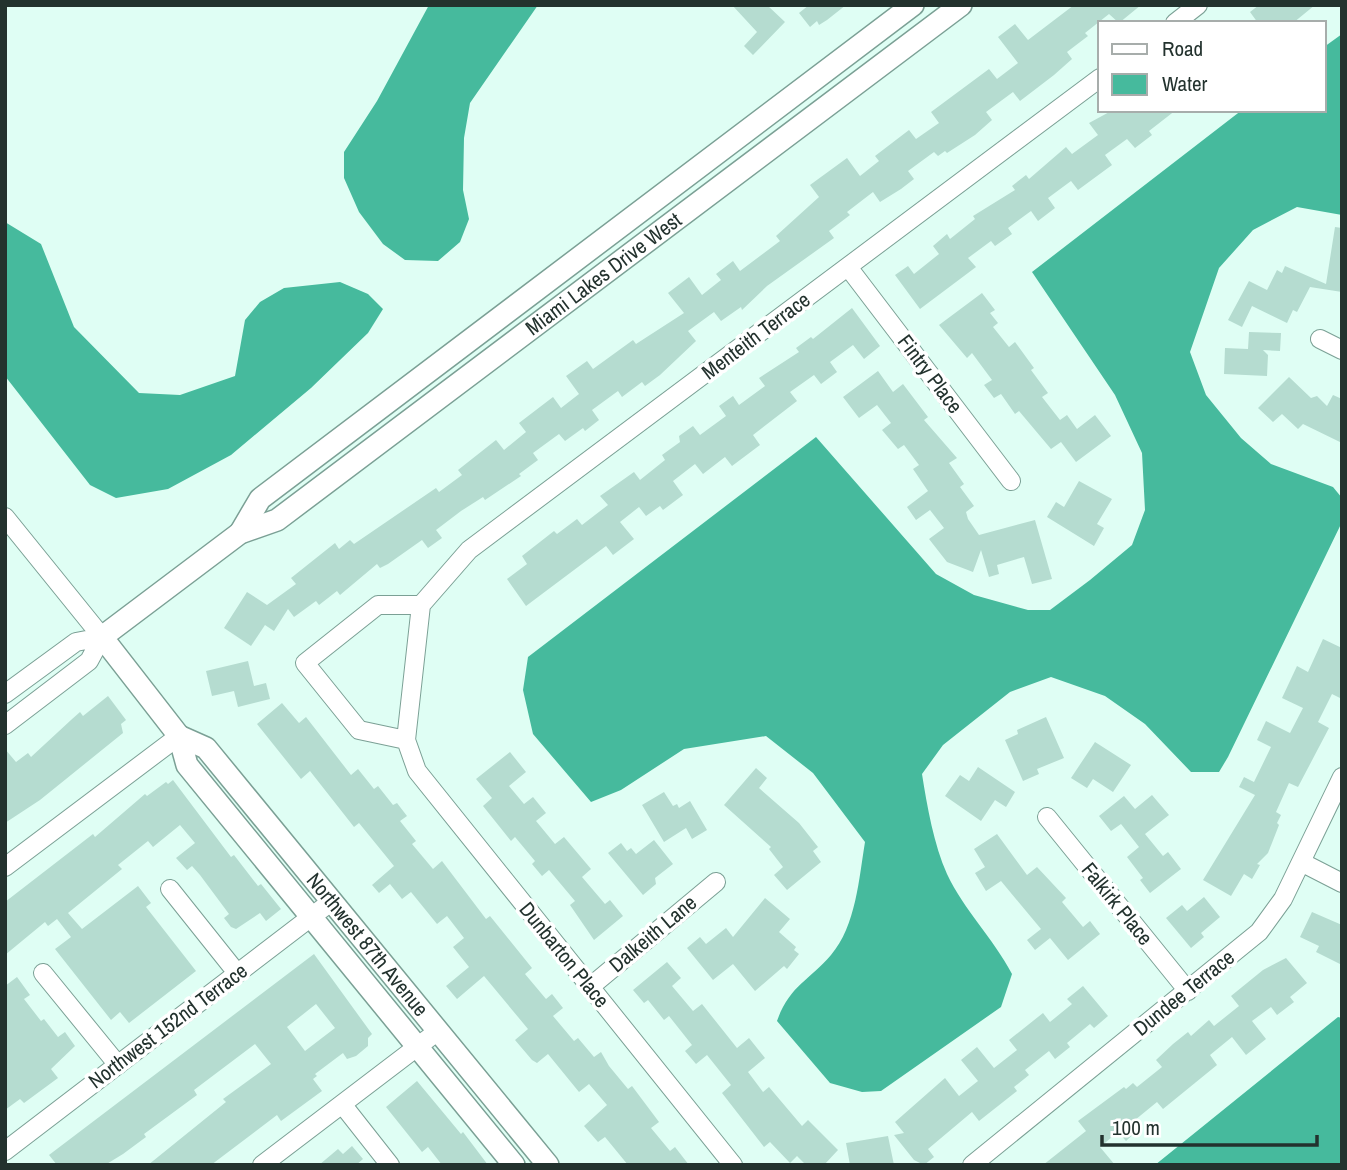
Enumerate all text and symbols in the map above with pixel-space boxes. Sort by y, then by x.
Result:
legend [1098,21,1326,112]
text: Road [1162,34,1203,63]
text: Water [1162,69,1208,98]
street label: Miami Lakes Drive West [519,205,687,342]
street label: Menteith Terrace [695,285,816,386]
street label: Fintry Place [891,328,970,419]
street label: Falkirk Place [1075,856,1160,951]
street label: Northwest 87th Avenue [300,866,435,1022]
street label: Dalkeith Lane [603,888,703,979]
street label: Dunbarton Place [513,896,616,1014]
street label: Dundee Terrace [1127,943,1240,1042]
street label: Northwest 152nd Terrace [82,956,253,1095]
scale bar [1102,1104,1317,1148]
text: 100 m [1112,1113,1160,1142]

